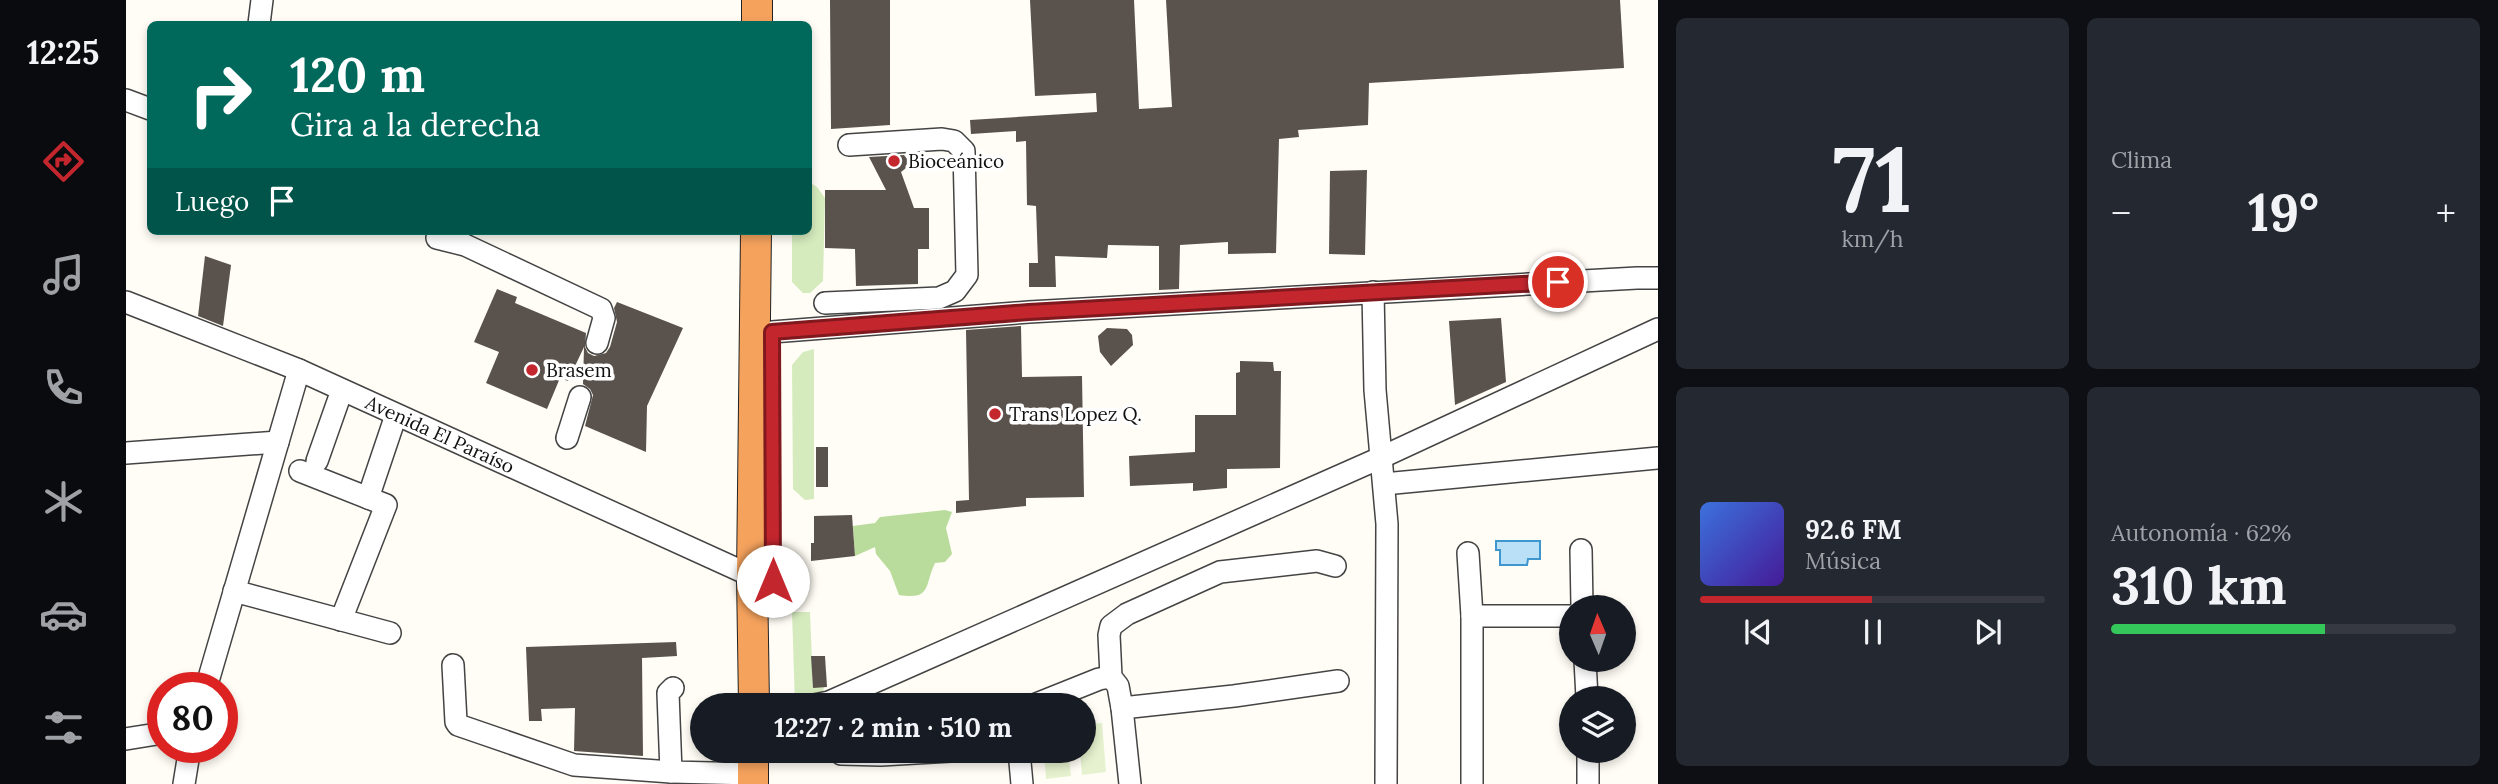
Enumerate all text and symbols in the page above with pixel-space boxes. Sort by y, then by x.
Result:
text: 12:25 [27,32,99,73]
text: 120 m [290,43,425,105]
icon: right [175,49,266,140]
text: Gira a la derecha [290,104,540,145]
text: 71 [1833,120,1912,237]
icon: directions [39,137,88,186]
text: Clima [2111,145,2172,174]
place label: Bioceánico [908,149,1004,173]
marker: Bioceánico [886,153,902,169]
text: 19° [2248,179,2319,245]
icon: arrive [263,182,301,220]
text: Luego [175,185,249,218]
text: − [2111,189,2131,237]
text: + [2436,189,2456,237]
text: km/h [1841,224,1904,253]
icon: music [39,250,88,299]
pin [1528,252,1588,312]
icon: arrive [1539,263,1577,301]
place label: Brasem [546,358,612,382]
marker: Brasem [524,362,540,378]
icon: phone [39,363,88,412]
street label: Avenida El Paraíso [361,390,518,478]
place label: Trans Lopez Q. [1009,402,1142,426]
marker: Trans Lopez Q. [987,406,1003,422]
icon: climate [39,477,88,526]
text: 92.6 FM [1805,513,1902,546]
text: Autonomía · 62% [2111,518,2291,547]
position arrow [736,544,810,618]
text: Música [1805,546,1881,575]
text: 310 km [2111,552,2287,618]
icon: car [39,590,88,639]
north arrow [1559,595,1636,672]
map controls [1559,595,1636,763]
icon: previous [1739,613,1777,651]
icon: pause [1854,613,1892,651]
icon: next [1969,613,2007,651]
speed limit sign: 80 [147,672,238,763]
button: layers [1559,686,1636,763]
icon: filters [39,703,88,752]
text: 12:27 · 2 min · 510 m [774,711,1012,744]

